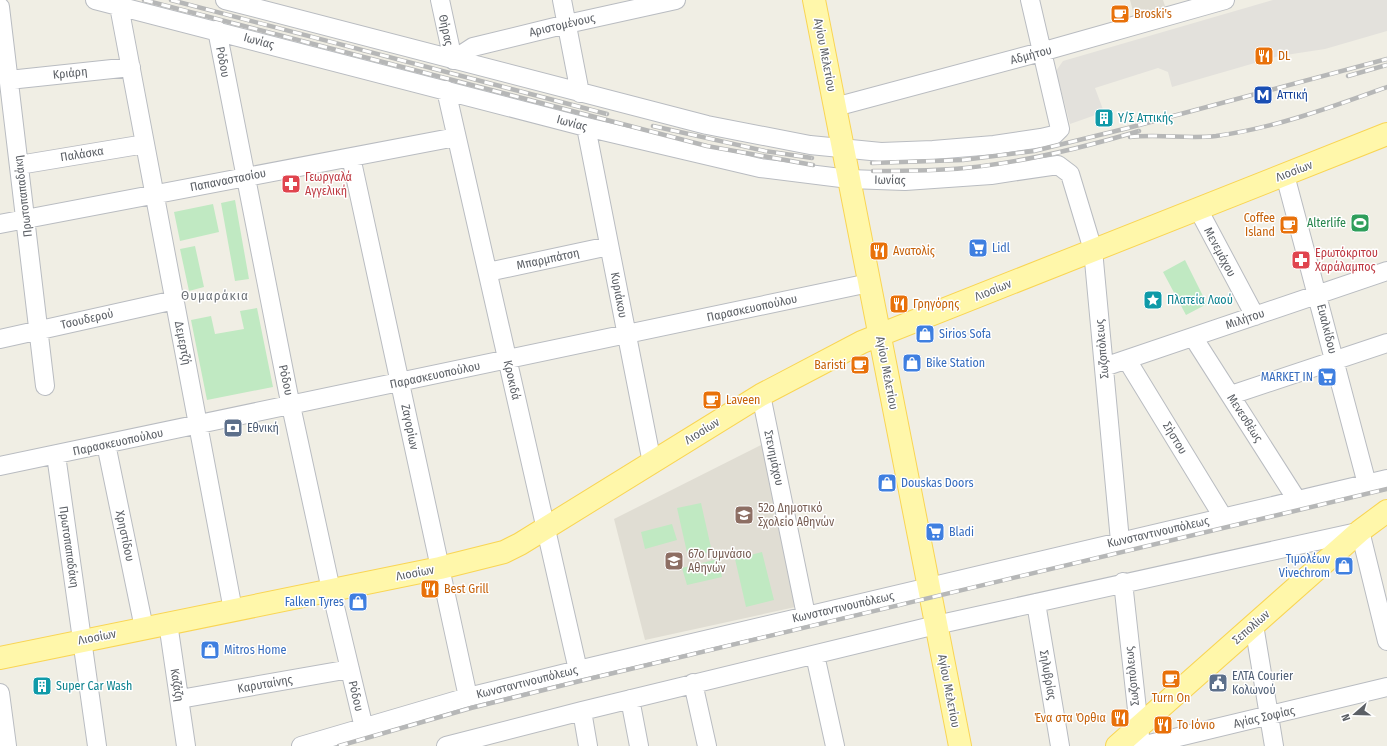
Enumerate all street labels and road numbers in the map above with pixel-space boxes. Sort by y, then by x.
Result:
street label: Αριστομένους [528,11,596,39]
street label: Θήρας [436,13,456,47]
street label: Αγίου Μελετίου [811,17,839,93]
street label: Ιωνίας [242,30,276,52]
street label: Αδμήτου [1009,43,1053,67]
street label: Ρόδου [213,45,233,79]
street label: Κριάρη [52,64,88,82]
street label: Ιωνίας [555,112,589,134]
street label: Παλάσκα [59,144,105,164]
street label: Πρωτοπαπαδάκη [11,154,35,238]
street label: Λιοσίων [1273,157,1315,184]
street label: Παπαναστασίου [189,166,267,194]
street label: Ιωνίας [874,173,906,187]
street label: Μενεμάχου [1201,225,1239,279]
street label: Μπαρμπάτση [515,246,581,272]
street label: Κυριάκου [608,271,630,319]
street label: Λιοσίων [972,276,1014,304]
street label: Παρασκευοπούλου [706,292,798,324]
street label: Ευαλκίδου [1314,303,1340,355]
street label: Τσουδερού [59,306,115,332]
street label: Μιλήτου [1224,306,1266,332]
street label: Σωζοπόλεως [1092,319,1112,379]
street label: Δεμερτζή [172,320,194,366]
street label: Αγίου Μελετίου [873,335,901,411]
street label: Παρασκευοπούλου [389,359,481,391]
street label: Κροκιδά [501,359,523,401]
street label: Ρόδου [276,363,296,397]
street label: Μενεσθέως [1224,391,1266,445]
street label: Ζαγορίων [398,403,422,452]
street label: Λιοσίων [682,414,723,447]
street label: Σήστου [1160,419,1190,457]
street label: Παρασκευοπούλου [72,426,164,458]
street label: Στενημάχου [761,429,787,487]
street label: Πρωτοπαπαδάκη [56,505,82,589]
street label: Χρηστίδου [113,509,137,563]
street label: Κωνσταντινουπόλεως [1106,513,1210,551]
street label: Λιοσίων [395,562,436,584]
street label: Κωνσταντινουπόλεως [791,588,895,626]
street label: Σεπολίων [1229,607,1273,647]
street label: Λιοσίων [77,626,118,648]
street label: Σωζοπόλεως [1122,646,1142,706]
street label: Σηλυβρίας [1037,649,1059,701]
street label: Αγίου Μελετίου [935,653,963,729]
street label: Κωνσταντινουπόλεως [475,663,579,701]
street label: Καζάζη [167,667,187,703]
street label: Καρυταίνης [236,672,294,696]
street label: Ρόδου [346,679,366,713]
street label: Αγίας Σοφίας [1232,703,1296,731]

